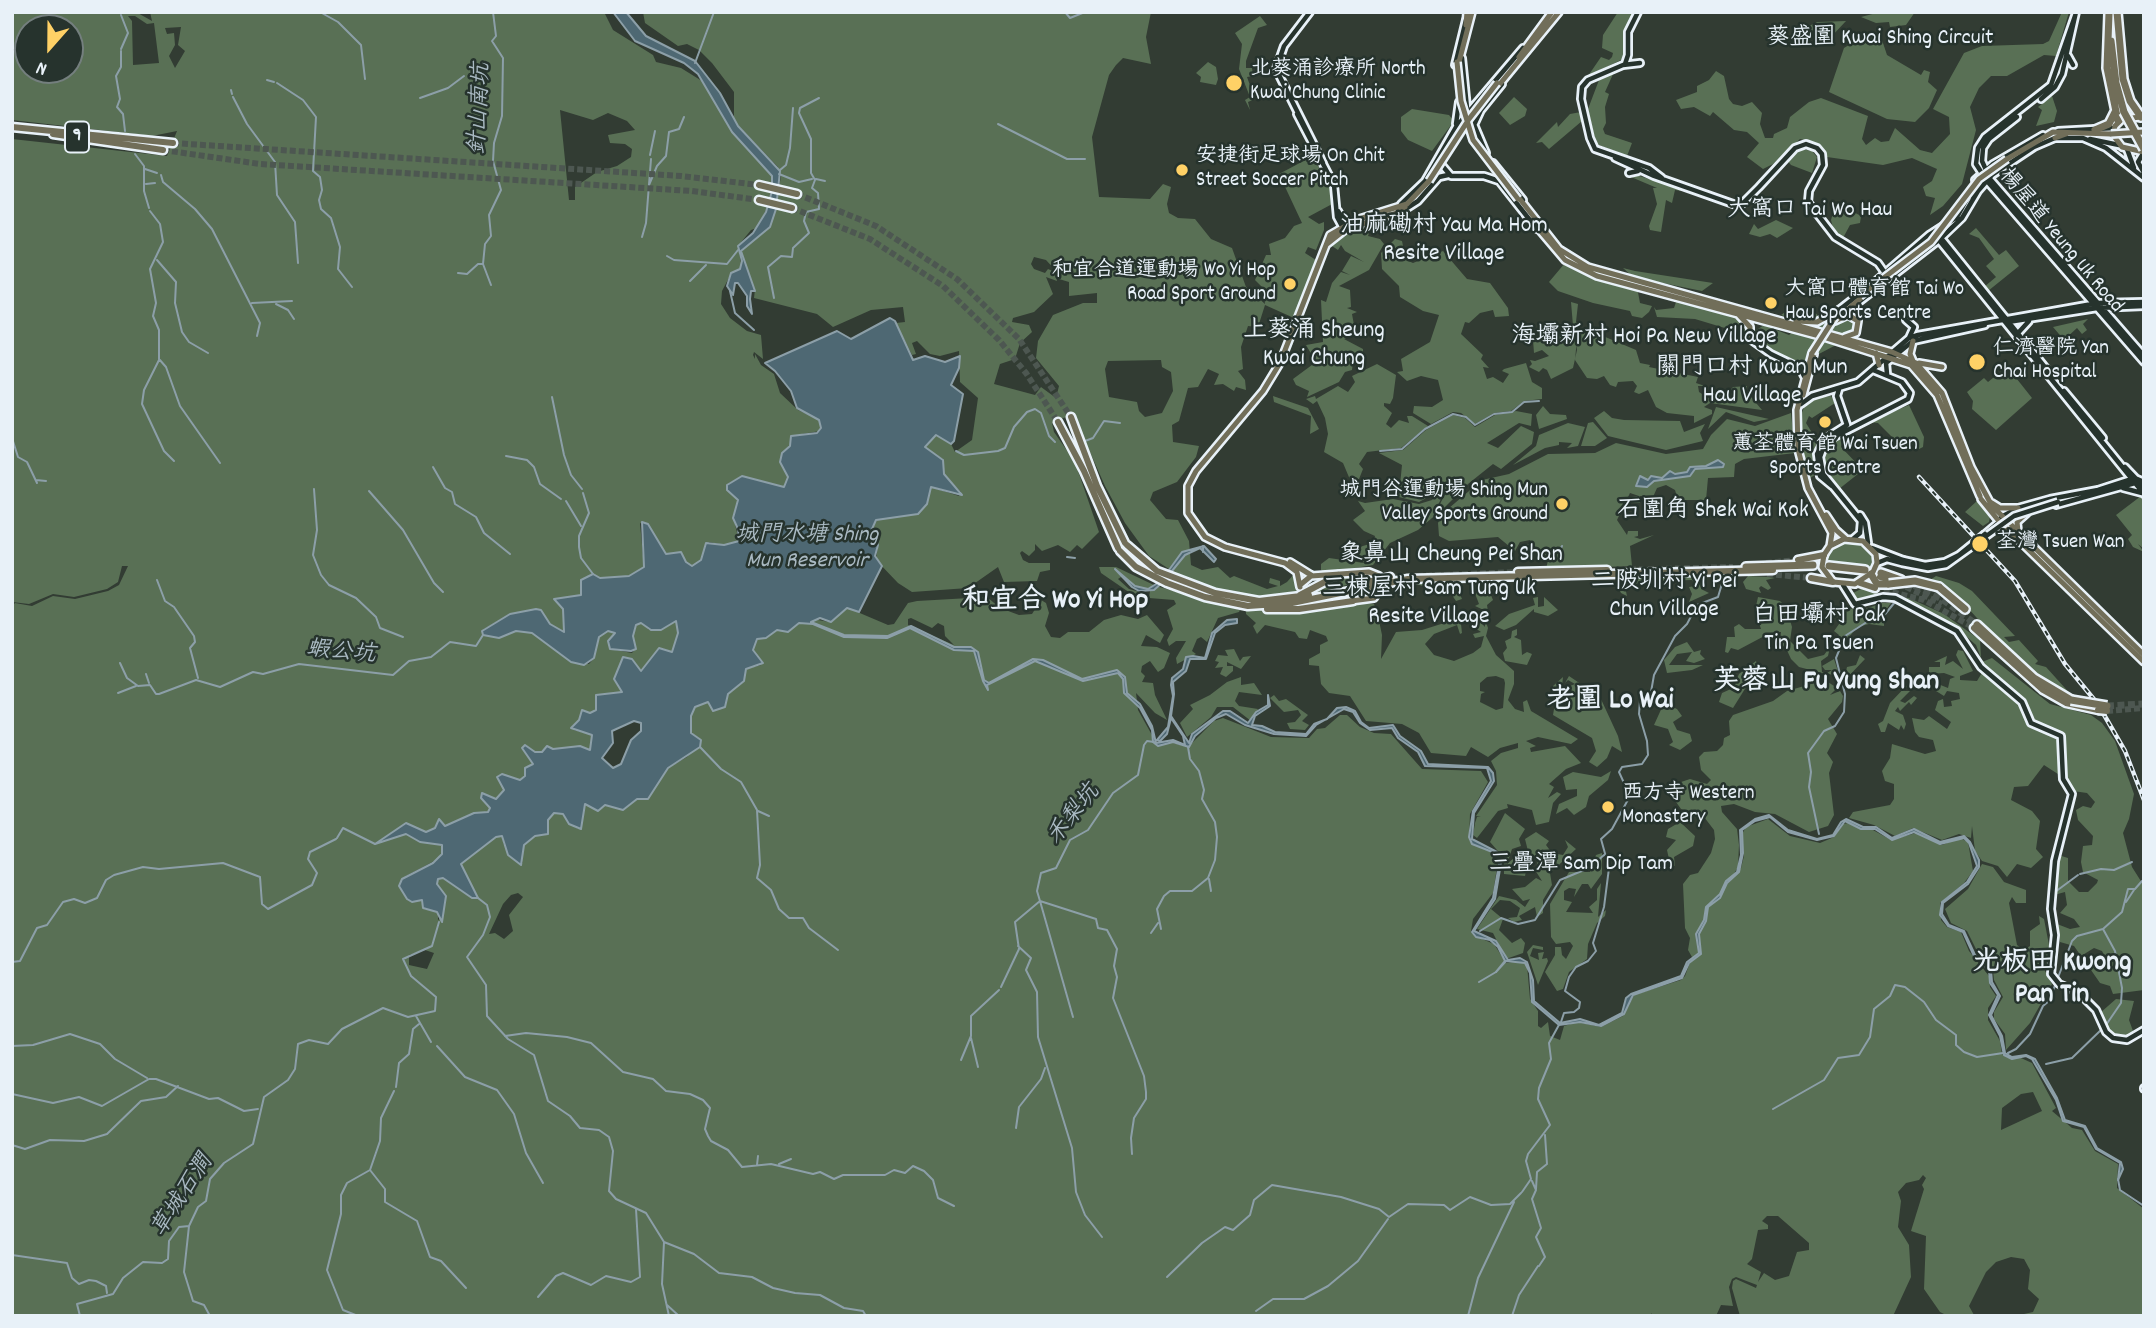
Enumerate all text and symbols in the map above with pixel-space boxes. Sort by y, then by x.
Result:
north arrow [14,14,84,84]
district label: 葵盛圍 Kwai Shing Circuit [1767,26,1993,54]
text: N [33,53,51,81]
place label: 北葵涌診療所 North Kwai Chung Clinic [1250,58,1426,108]
water label: 針山南坑 [466,62,498,156]
marker: 北葵涌診療所 North Kwai Chung Clinic [1224,73,1244,93]
road number: 9 [65,122,89,153]
place label: 安捷街足球場 On Chit Street Soccer Pitch [1196,145,1385,195]
marker: 安捷街足球場 On Chit Street Soccer Pitch [1174,162,1190,178]
street label: 楊屋道 Yeung Uk Road [1992,165,2128,319]
district label: 大窩口 Tai Wo Hau [1728,198,1892,226]
district label: 油麻磡村 Yau Ma Hom Resite Village [1340,214,1548,270]
place label: 和宜合道運動場 Wo Yi Hop Road Sport Ground [1052,259,1276,309]
marker: 和宜合道運動場 Wo Yi Hop Road Sport Ground [1282,276,1298,292]
place label: 大窩口體育館 Tai Wo Hau Sports Centre [1785,278,1964,328]
marker: 大窩口體育館 Tai Wo Hau Sports Centre [1763,295,1779,311]
district label: 上葵涌 Sheung Kwai Chung [1243,319,1385,375]
district label: 海壩新村 Hoi Pa New Village [1511,325,1777,353]
place label: 仁濟醫院 Yan Chai Hospital [1993,337,2109,387]
marker: 仁濟醫院 Yan Chai Hospital [1967,352,1987,372]
district label: 關門口村 Kwan Mun Hau Village [1656,356,1848,412]
marker: 蕙荃體育館 Wai Tsuen Sports Centre [1817,414,1833,430]
place label: 蕙荃體育館 Wai Tsuen Sports Centre [1732,433,1918,483]
place label: 城門谷運動場 Shing Mun Valley Sports Ground [1340,479,1548,529]
marker: 城門谷運動場 Shing Mun Valley Sports Ground [1554,496,1570,512]
district label: 石圍角 Shek Wai Kok [1617,499,1809,527]
water label: 城門水塘 Shing Mun Reservoir [736,523,878,577]
place label: 荃灣 Tsuen Wan [1996,531,2124,557]
marker: 荃灣 Tsuen Wan [1970,534,1990,554]
district label: 象鼻山 Cheung Pei Shan [1339,543,1563,571]
district label: 二陂圳村 Yi Pei Chun Village [1591,570,1737,626]
district label: 三棟屋村 Sam Tung Uk Resite Village [1322,577,1536,633]
district label: 和宜合 Wo Yi Hop [962,586,1148,620]
district label: 白田壩村 Pak Tin Pa Tsuen [1752,604,1886,660]
water label: 蝦公坑 [305,637,377,671]
district label: 芙蓉山 Fu Yung Shan [1713,667,1939,701]
district label: 老圍 Lo Wai [1546,686,1674,720]
water label: 禾梨坑 [1043,781,1107,851]
place label: 西方寺 Western Monastery [1622,782,1754,832]
marker: 西方寺 Western Monastery [1600,799,1616,815]
district label: 三疊潭 Sam Dip Tam [1489,852,1673,880]
district label: 光板田 Kwong Pan Tin [1972,948,2132,1014]
water label: 草城石澗 [147,1151,221,1243]

